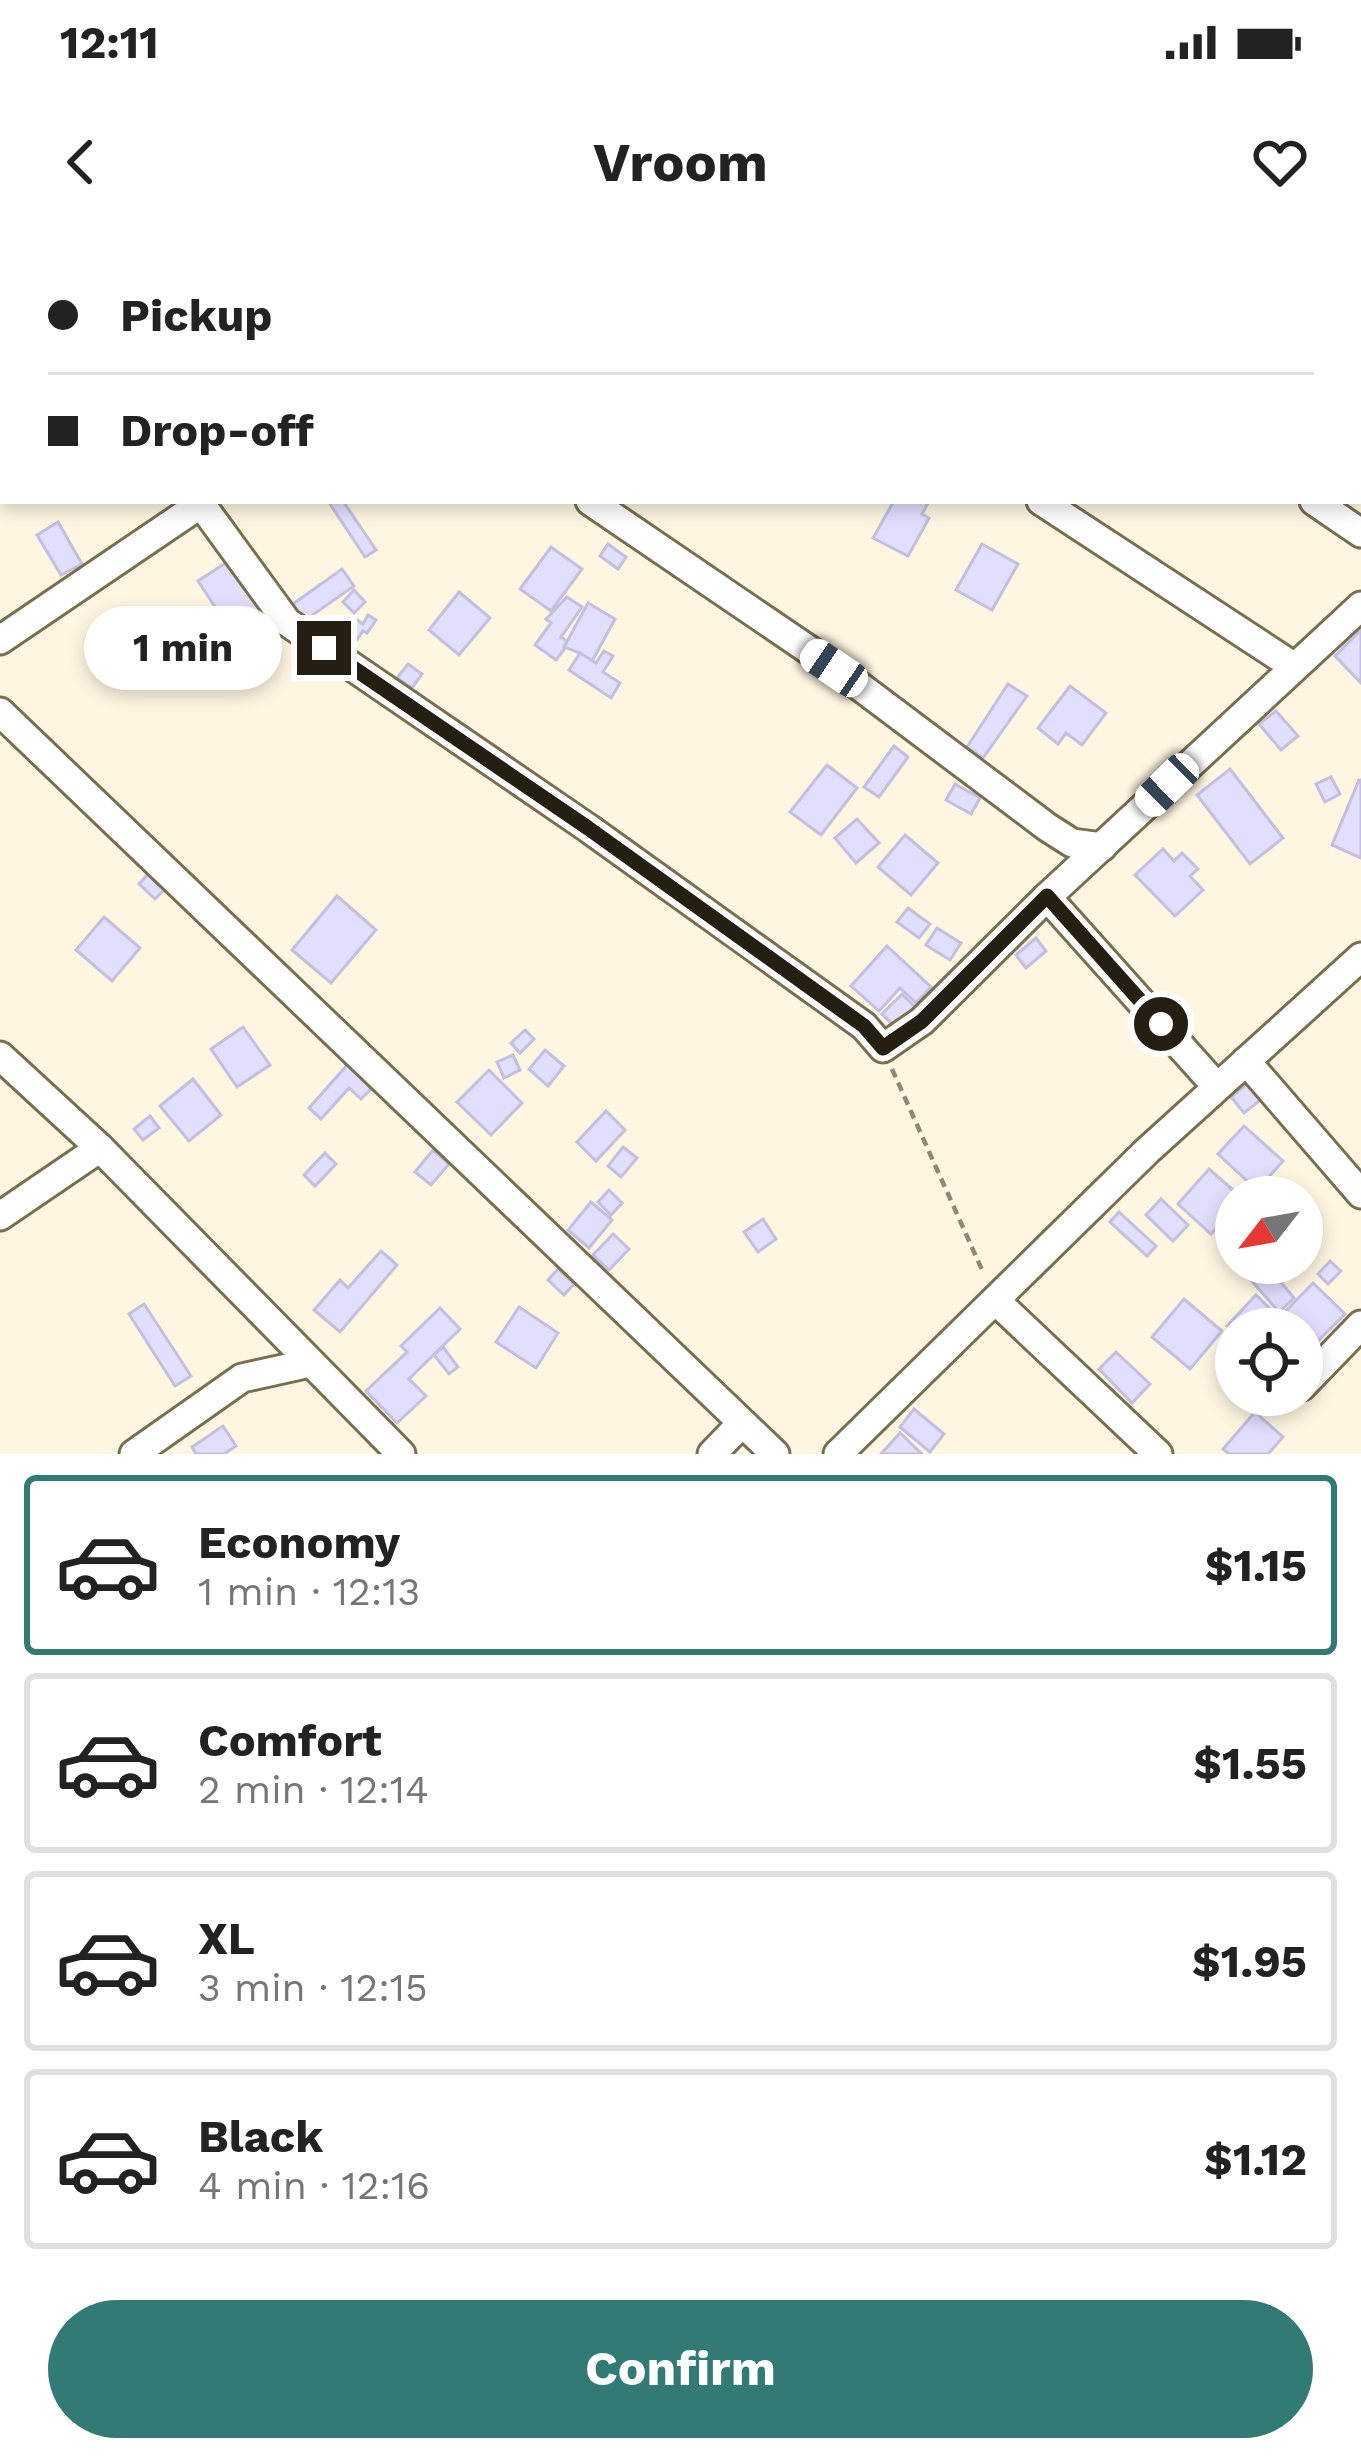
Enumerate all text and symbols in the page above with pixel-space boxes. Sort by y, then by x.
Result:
text: 12:11 [60,16,159,69]
icon: back [48,129,114,195]
icon: heart [1247,129,1313,195]
text: Vroom [593,131,768,194]
text: Pickup [120,289,272,342]
text: Drop-off [120,404,314,457]
callout: 1 min [84,606,282,690]
route end [297,621,351,675]
text: 1 min [133,625,233,670]
car [794,633,874,703]
car [1129,747,1205,823]
route start [1134,997,1188,1051]
north arrow [1215,1176,1323,1284]
map controls [1215,1176,1323,1416]
button: locate [1215,1308,1323,1416]
icon: car [54,1511,162,1619]
text: Economy [198,1516,400,1569]
text: $1.15 [1205,1539,1307,1592]
text: 1 min · 12:13 [198,1569,420,1614]
icon: car [54,1709,162,1817]
text: Comfort [198,1714,382,1767]
text: $1.55 [1193,1737,1307,1790]
text: 2 min · 12:14 [198,1767,429,1812]
icon: car [54,1907,162,2015]
text: XL [198,1912,255,1965]
text: $1.95 [1192,1935,1307,1988]
text: 3 min · 12:15 [198,1965,428,2010]
icon: car [54,2105,162,2213]
text: Black [198,2110,323,2163]
text: $1.12 [1204,2133,1307,2186]
text: 4 min · 12:16 [198,2163,430,2208]
button: Confirm [48,2300,1313,2438]

